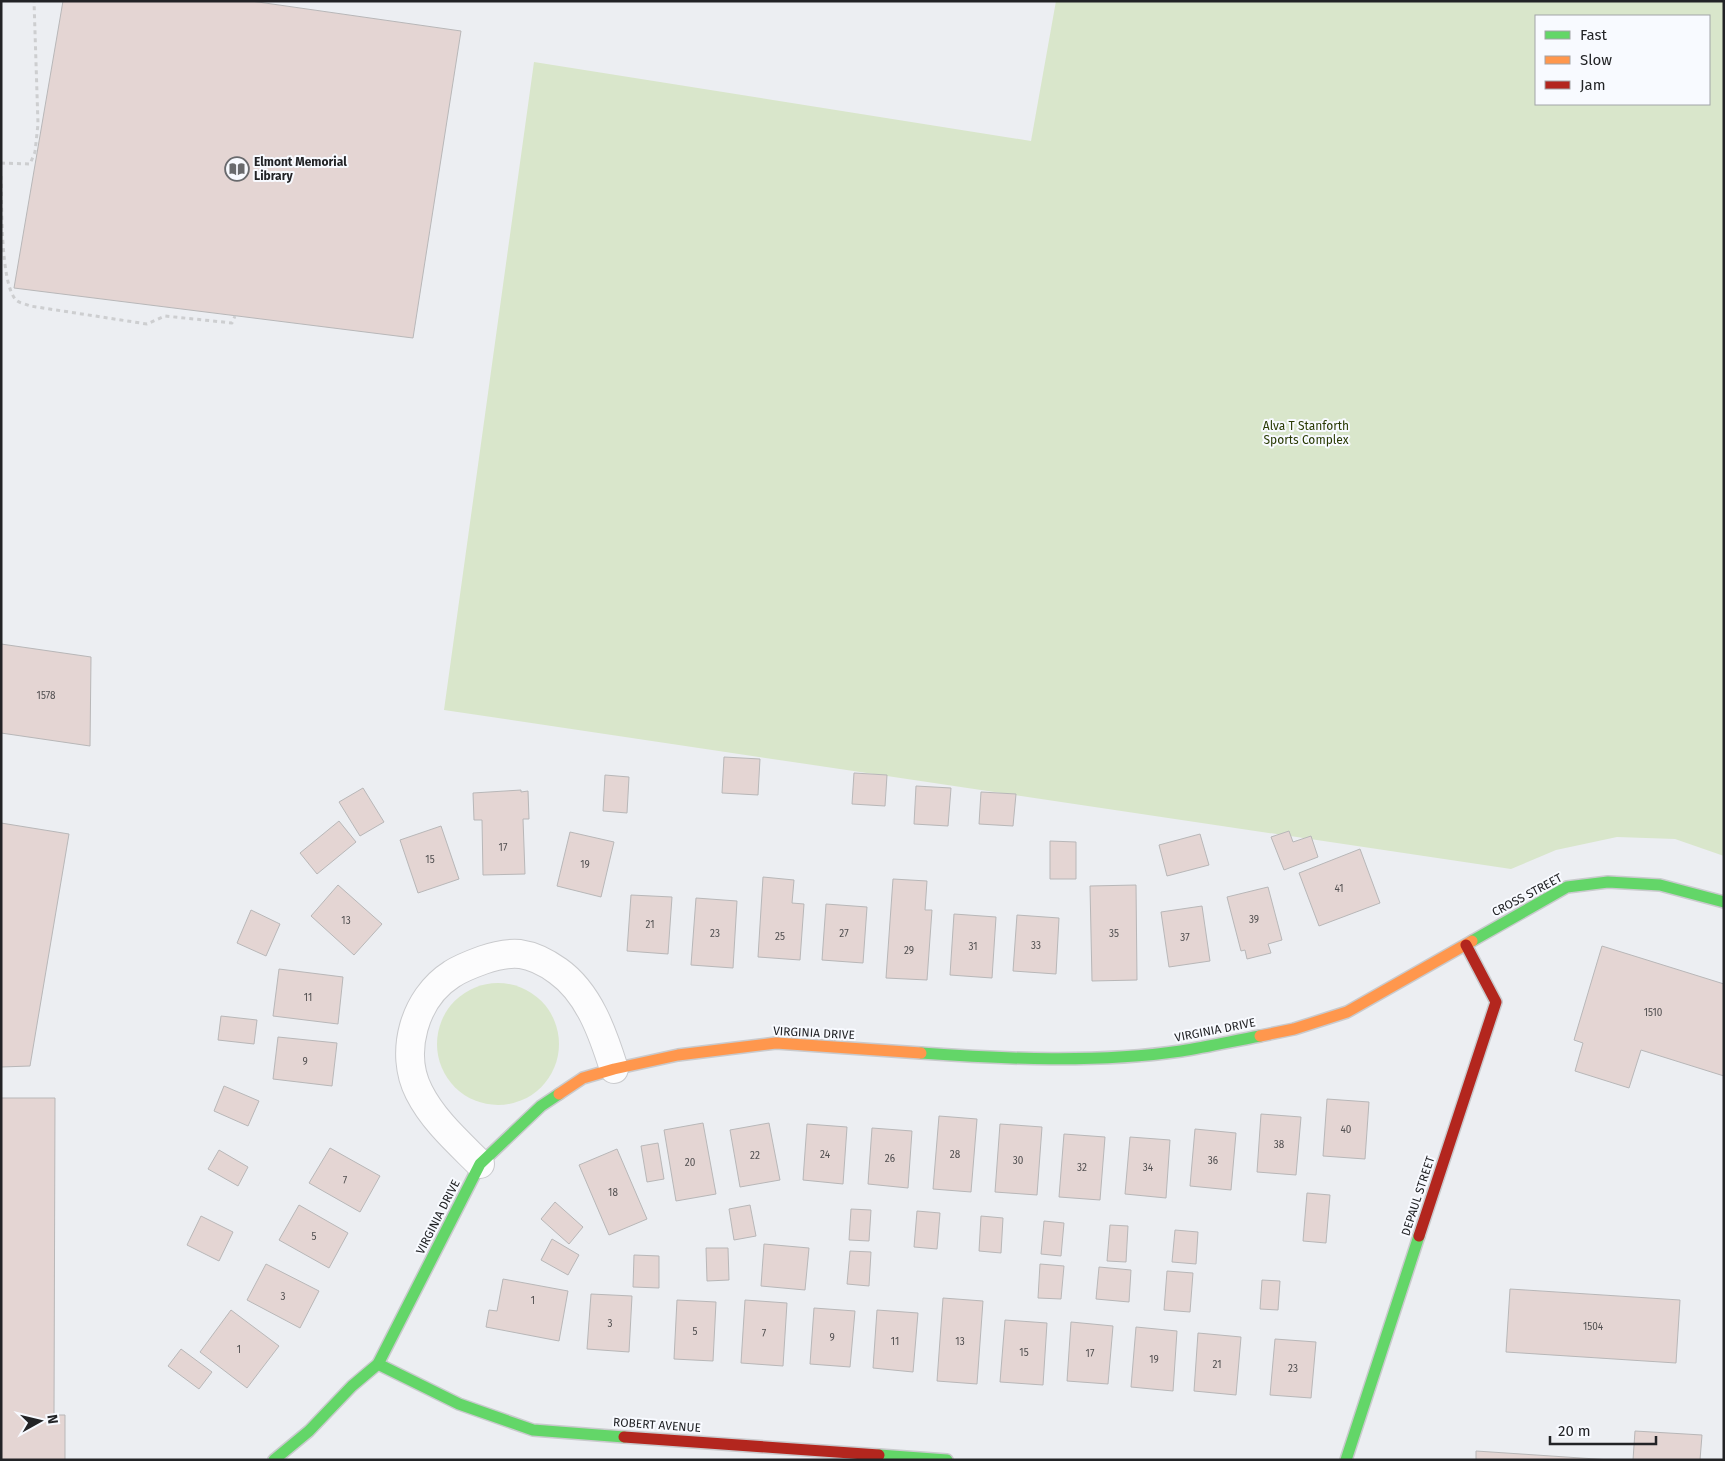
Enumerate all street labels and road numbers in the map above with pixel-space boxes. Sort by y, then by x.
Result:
street label: CROSS STREET [1490,870,1565,919]
street label: VIRGINIA DRIVE [1173,1015,1257,1045]
street label: VIRGINIA DRIVE [773,1024,855,1042]
street label: DEPAUL STREET [1399,1154,1438,1238]
street label: VIRGINIA DRIVE [413,1177,463,1257]
street label: ROBERT AVENUE [613,1415,701,1435]

